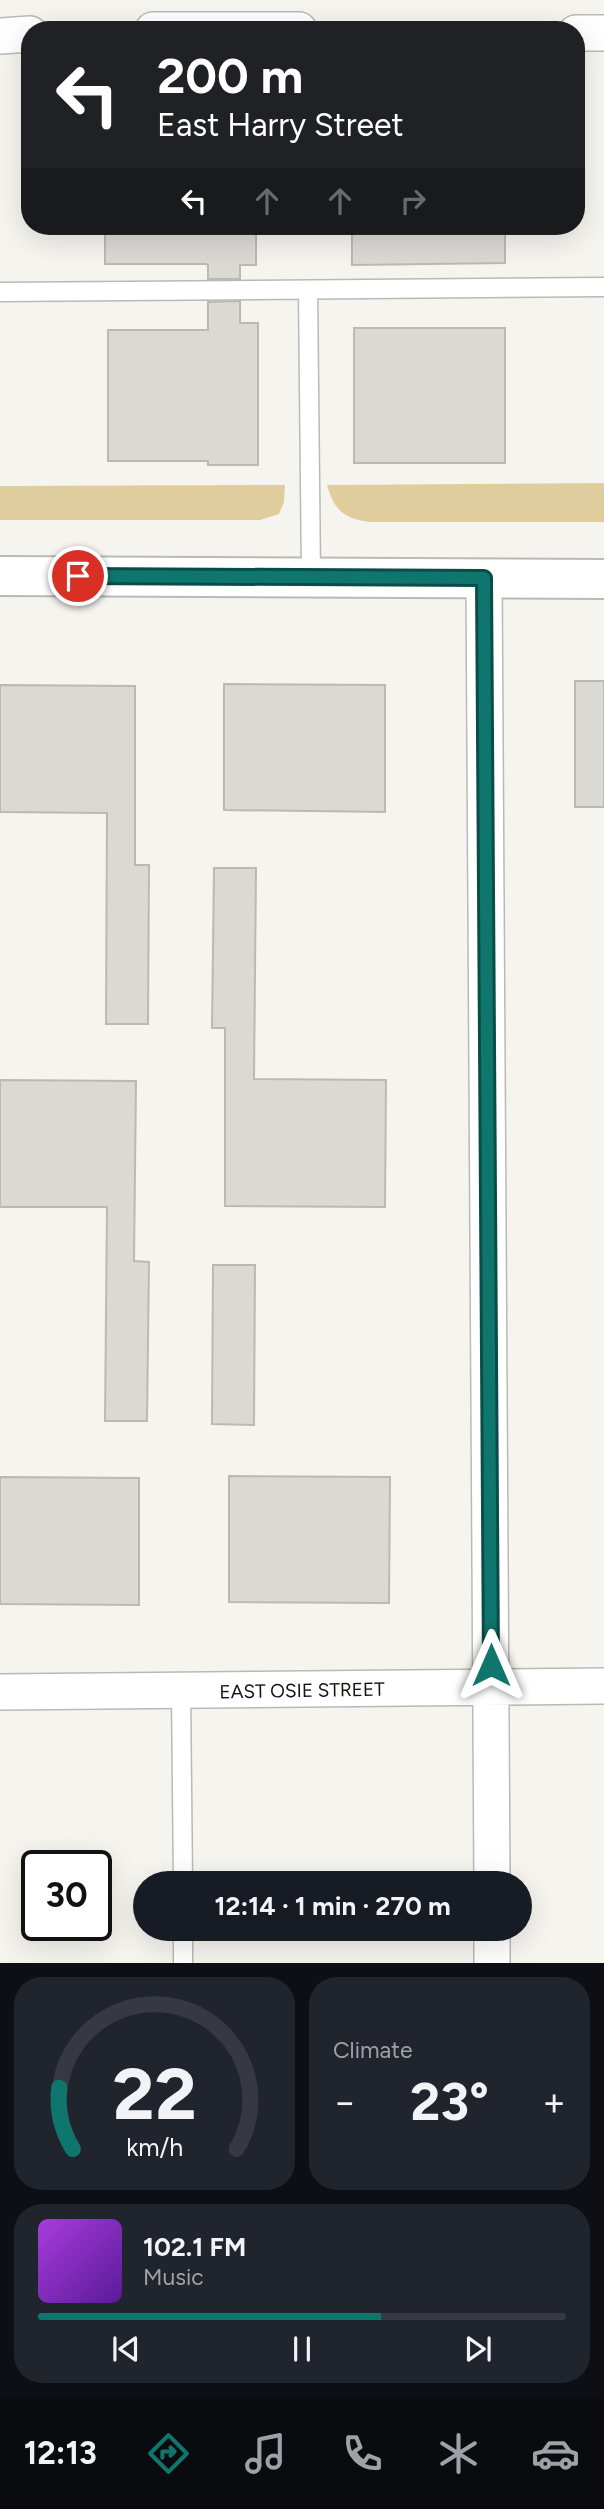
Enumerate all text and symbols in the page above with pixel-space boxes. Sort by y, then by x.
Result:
text: 200 m [157,46,303,105]
icon: left [42,49,133,140]
text: East Harry Street [157,106,404,144]
icon: left [175,182,213,220]
icon: ahead [248,182,286,220]
icon: ahead [321,182,359,220]
icon: right [394,182,432,220]
pin [48,546,108,606]
icon: arrive [59,557,97,595]
position arrow [454,1628,528,1702]
street label: EAST OSIE STREET [219,1678,385,1703]
speed limit sign: 30 [21,1850,112,1941]
text: 12:14 · 1 min · 270 m [214,1890,451,1922]
text: Climate [333,2036,412,2064]
text: 22 [112,2051,197,2138]
text: 23° [410,2071,489,2133]
text: − [333,2079,357,2125]
text: + [542,2079,566,2125]
text: km/h [126,2132,183,2162]
text: 102.1 FM [143,2231,246,2263]
text: Music [143,2263,204,2291]
icon: previous [107,2330,145,2368]
icon: pause [283,2330,321,2368]
icon: next [459,2330,497,2368]
icon: directions [144,2429,193,2478]
icon: music [241,2429,290,2478]
icon: phone [338,2429,387,2478]
icon: climate [434,2429,483,2478]
icon: car [531,2429,580,2478]
text: 12:13 [24,2434,97,2472]

